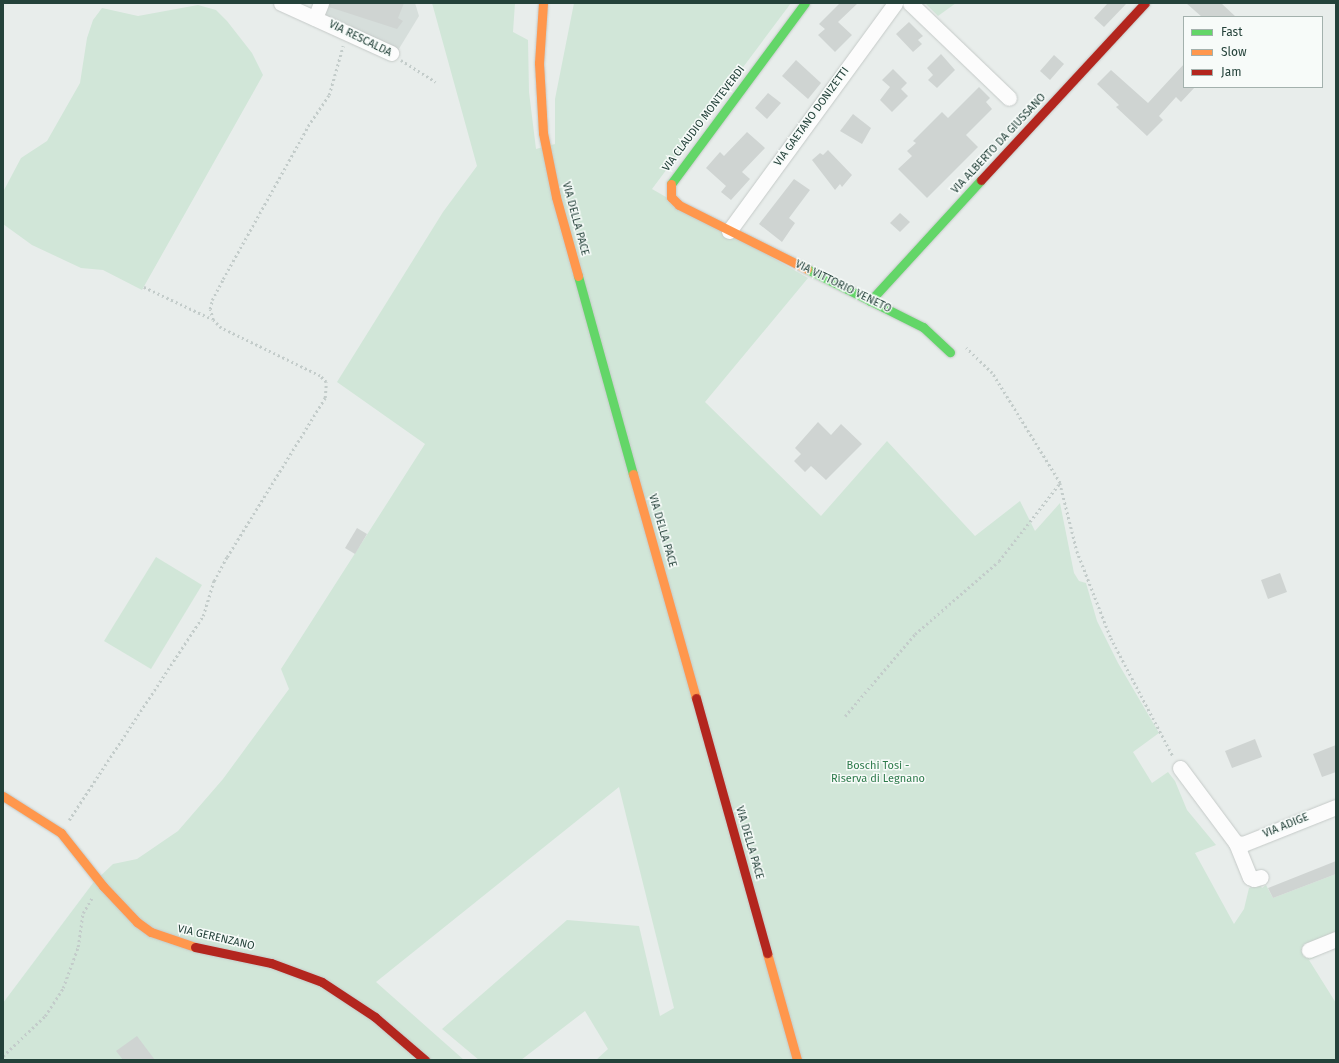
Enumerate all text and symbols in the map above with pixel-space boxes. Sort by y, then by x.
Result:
legend [1183,16,1323,88]
street label: VIA RESCALDA [326,18,394,60]
text: Fast [1221,25,1243,39]
text: Slow [1221,45,1247,59]
street label: VIA CLAUDIO MONTEVERDI [660,64,748,174]
street label: VIA GAETANO DONIZETTI [772,65,852,169]
text: Jam [1221,65,1241,79]
street label: VIA ALBERTO DA GIUSSANO [949,91,1049,197]
street label: VIA DELLA PACE [559,181,591,257]
street label: VIA VITTORIO VENETO [793,258,893,316]
street label: VIA DELLA PACE [645,493,679,569]
park label: Boschi Tosi - Riserva di Legnano [831,760,925,786]
street label: VIA DELLA PACE [732,805,766,881]
street label: VIA ADIGE [1261,811,1311,841]
street label: VIA GERENZANO [176,923,256,953]

